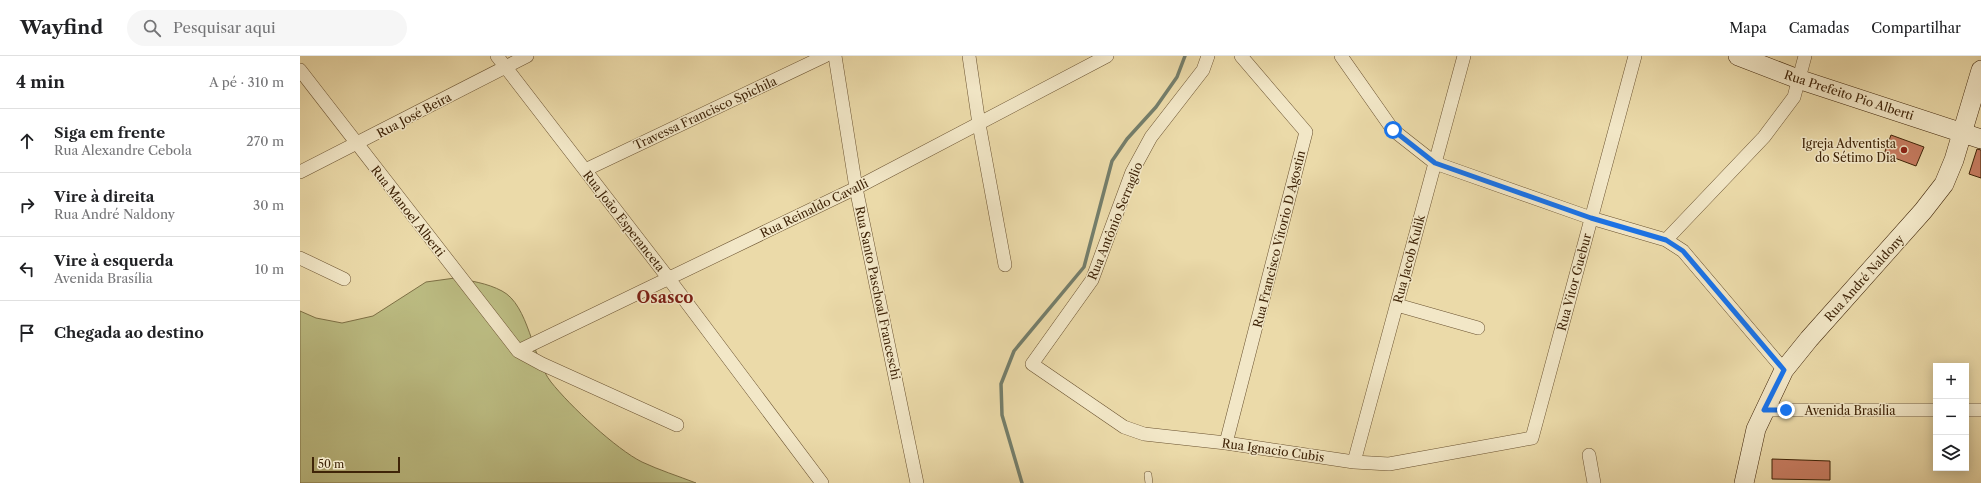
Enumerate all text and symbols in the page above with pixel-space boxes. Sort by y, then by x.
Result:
search box [127,10,407,46]
text: Wayfind [20,16,103,39]
icon: search [141,17,163,39]
text: Pesquisar aqui [173,18,276,37]
text: Mapa [1729,19,1767,37]
text: Camadas [1789,19,1849,37]
text: Compartilhar [1871,19,1961,37]
street label: Rua Prefeito Pio Alberti [1782,67,1916,123]
text: 4 min [16,72,65,92]
street label: Travessa Francisco Spichila [631,73,780,153]
text: A pé · 310 m [209,74,284,90]
street label: Rua José Beira [374,89,454,141]
route start [1384,121,1402,139]
text: Siga em frente [54,123,165,142]
icon: ahead [16,130,38,152]
text: 270 m [246,133,284,149]
place label: Igreja Adventista do Sétimo Dia [1801,136,1897,165]
text: Rua Alexandre Cebola [54,142,192,158]
marker: Igreja Adventista do Sétimo Dia [1899,145,1909,155]
street label: Rua Francisco Vitorio D Agostin [1250,148,1308,329]
street label: Rua Antônio Serraglio [1084,160,1146,282]
street label: Rua Manoel Alberti [368,163,448,260]
street label: Rua João Esperanceta [580,168,668,275]
street label: Rua Reinaldo Cavalli [757,175,871,241]
text: Vire à direita [54,187,154,206]
icon: right [16,194,38,216]
text: 30 m [253,197,284,213]
street label: Rua Santo Paschoal Franceschi [852,205,904,382]
text: Rua André Naldony [54,206,175,222]
street label: Rua Jacob Kulik [1390,212,1428,305]
street label: Rua André Naldony [1821,231,1907,325]
street label: Rua Vitor Guebur [1554,232,1594,332]
text: Vire à esquerda [54,251,173,270]
icon: left [16,258,38,280]
text: 10 m [255,261,284,277]
text: Avenida Brasília [54,270,153,286]
district label: Osasco [637,287,693,307]
icon: arrive [16,322,38,344]
text: Chegada ao destino [54,323,204,342]
map controls [1933,363,1969,471]
button: + [1933,363,1969,399]
button: − [1933,399,1969,435]
route end [1777,401,1795,419]
street label: Avenida Brasília [1804,403,1896,418]
street label: Rua Ignacio Cubis [1221,435,1325,465]
button: layers [1933,435,1969,471]
scale bar [312,455,400,474]
text: 50 m [318,457,344,471]

